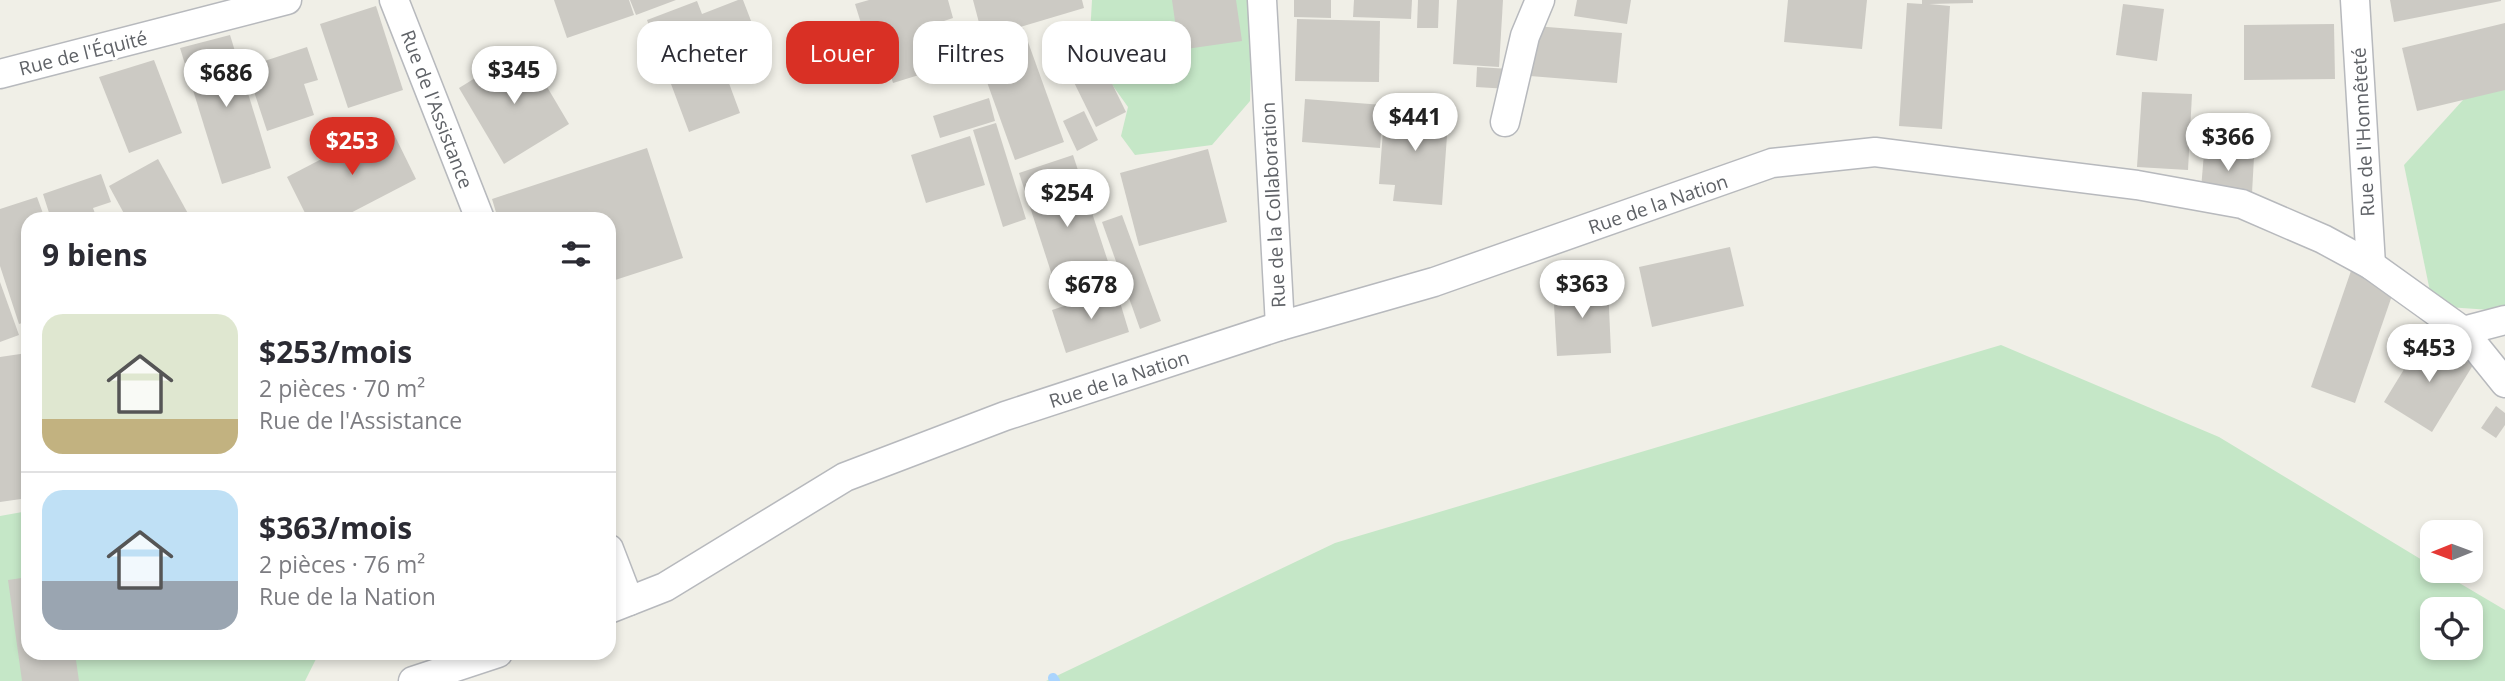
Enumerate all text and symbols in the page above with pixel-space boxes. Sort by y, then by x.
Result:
chip: Acheter [637,21,772,84]
chip: Louer [786,21,899,84]
chip: Filtres [913,21,1028,84]
chip: Nouveau [1042,21,1191,84]
street label: Rue de l'Équité [16,25,150,81]
street label: Rue de l'Assistance [395,26,479,192]
pin: $345 [473,46,555,106]
street label: Rue de l'Honnêteté [2346,47,2380,217]
pin: $686 [185,50,267,109]
text: $345 [488,53,540,85]
text: $686 [200,56,252,88]
pin: $441 [1374,94,1456,153]
text: $441 [1389,100,1441,132]
street label: Rue de la Collaboration [1255,101,1291,309]
pin: $366 [2187,114,2269,173]
pin: $253 [311,118,393,177]
text: $366 [2202,120,2254,152]
text: $253 [326,124,378,156]
street label: Rue de la Nation [1585,168,1731,240]
pin: $254 [1026,170,1108,229]
text: $254 [1041,176,1093,208]
text: 9 biens [42,234,147,275]
icon: filters [557,235,595,273]
pin: $363 [1541,260,1623,320]
pin: $678 [1050,262,1132,321]
text: $363 [1556,267,1608,299]
text: $678 [1065,268,1117,300]
pin: $453 [2388,324,2470,384]
text: $253/mois [259,331,412,372]
text: $453 [2403,331,2455,363]
icon: home [98,342,182,426]
street label: Rue de la Nation [1046,344,1192,414]
text: 2 pièces · 70 m² [259,372,425,404]
text: Rue de l'Assistance [259,404,462,436]
text: $363/mois [259,507,412,548]
icon: home [98,518,182,602]
north arrow [2420,520,2483,583]
map controls [2420,520,2483,660]
text: 2 pièces · 76 m² [259,548,425,580]
text: Rue de la Nation [259,580,436,612]
button: locate [2420,597,2483,660]

